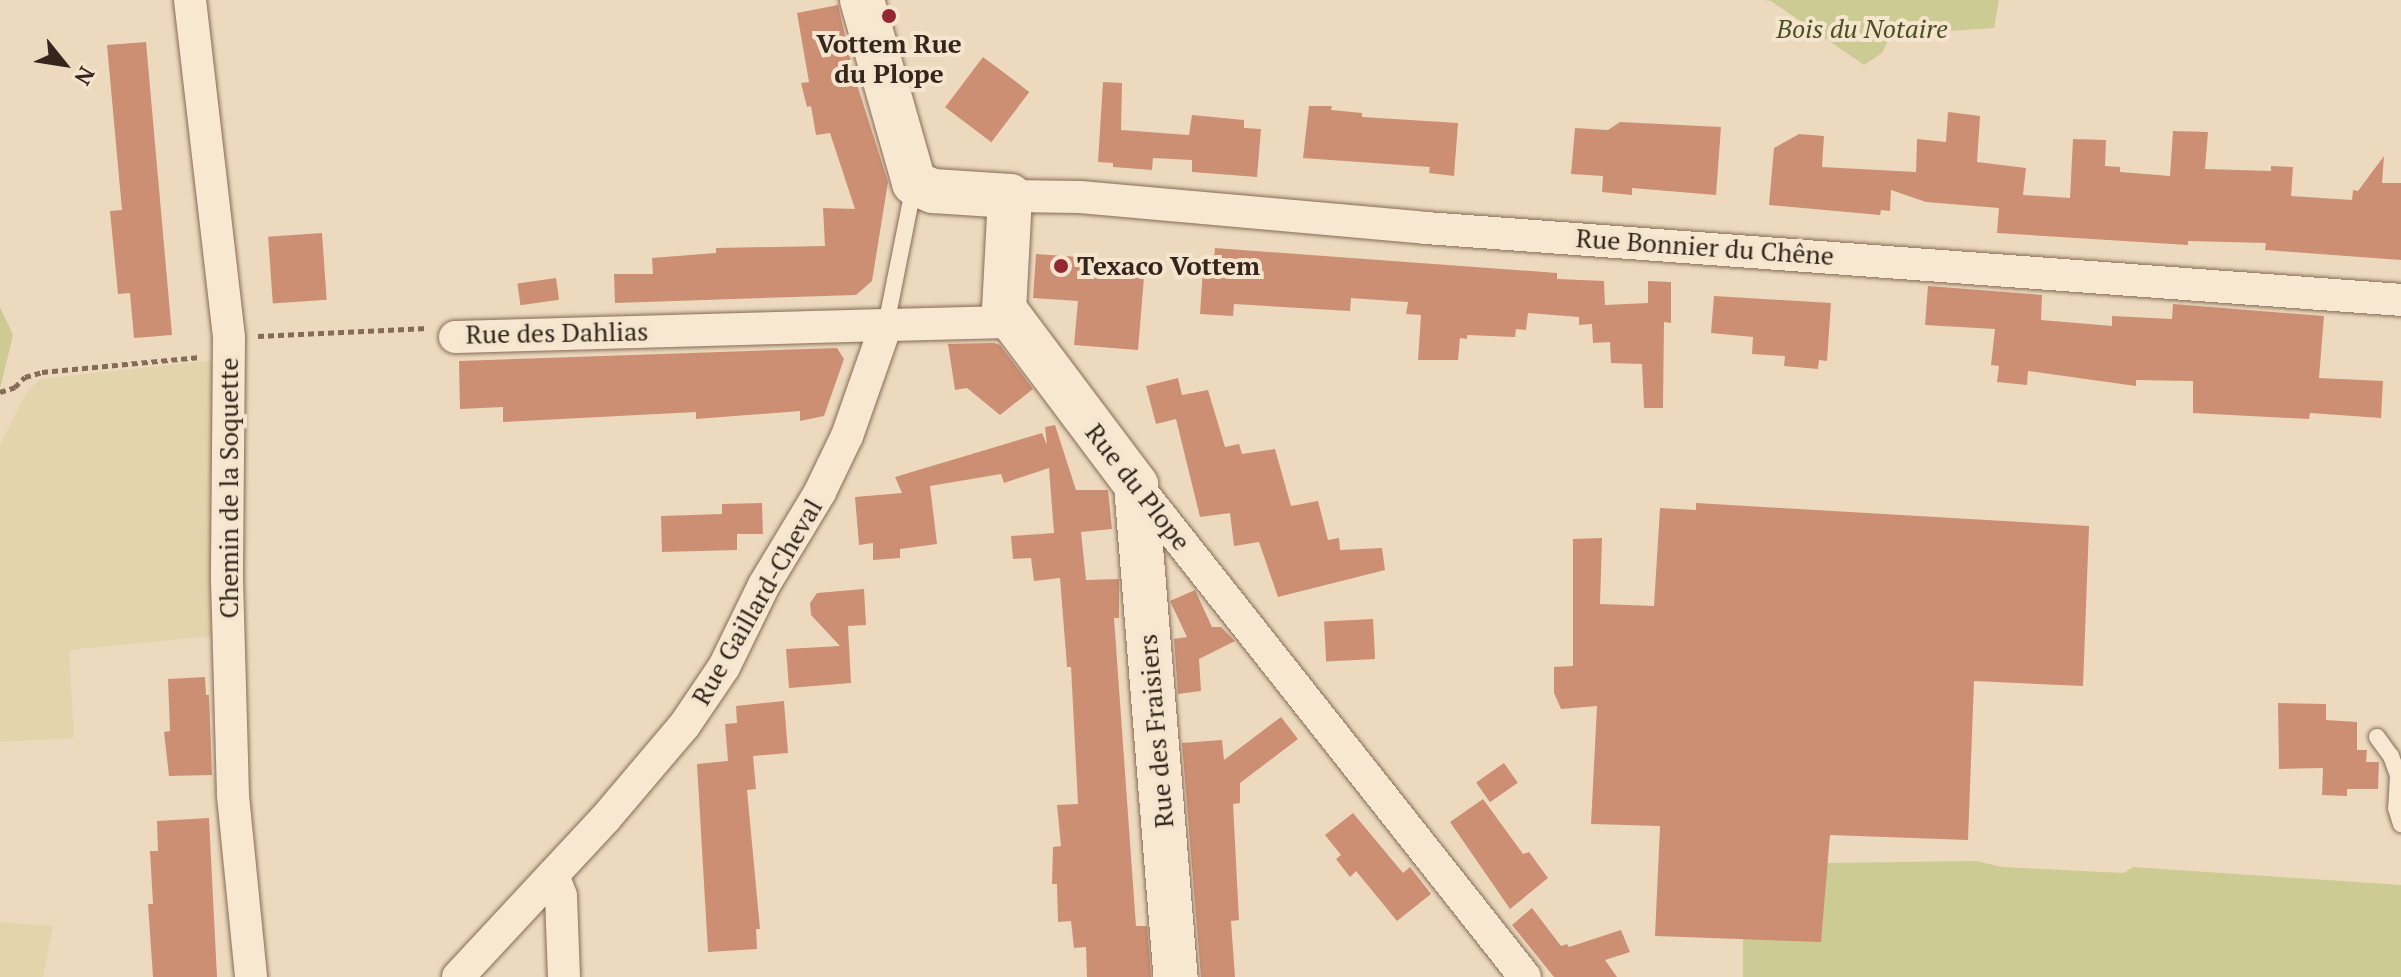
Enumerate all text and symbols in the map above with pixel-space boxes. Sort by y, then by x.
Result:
marker: Vottem Rue du Plope [880,7,898,25]
park label: Bois du Notaire [1776,13,1948,45]
north arrow [24,24,104,104]
place label: Vottem Rue du Plope [816,28,962,90]
text: N [68,62,102,91]
street label: Rue Bonnier du Chêne [1575,222,1835,272]
place label: Texaco Vottem [1077,250,1260,282]
marker: Texaco Vottem [1052,257,1070,275]
street label: Rue des Dahlias [465,316,649,350]
street label: Chemin de la Soquette [213,357,245,619]
street label: Rue du Plope [1079,417,1197,557]
street label: Rue Gaillard-Cheval [685,493,829,711]
street label: Rue des Fraisiers [1132,633,1180,829]

